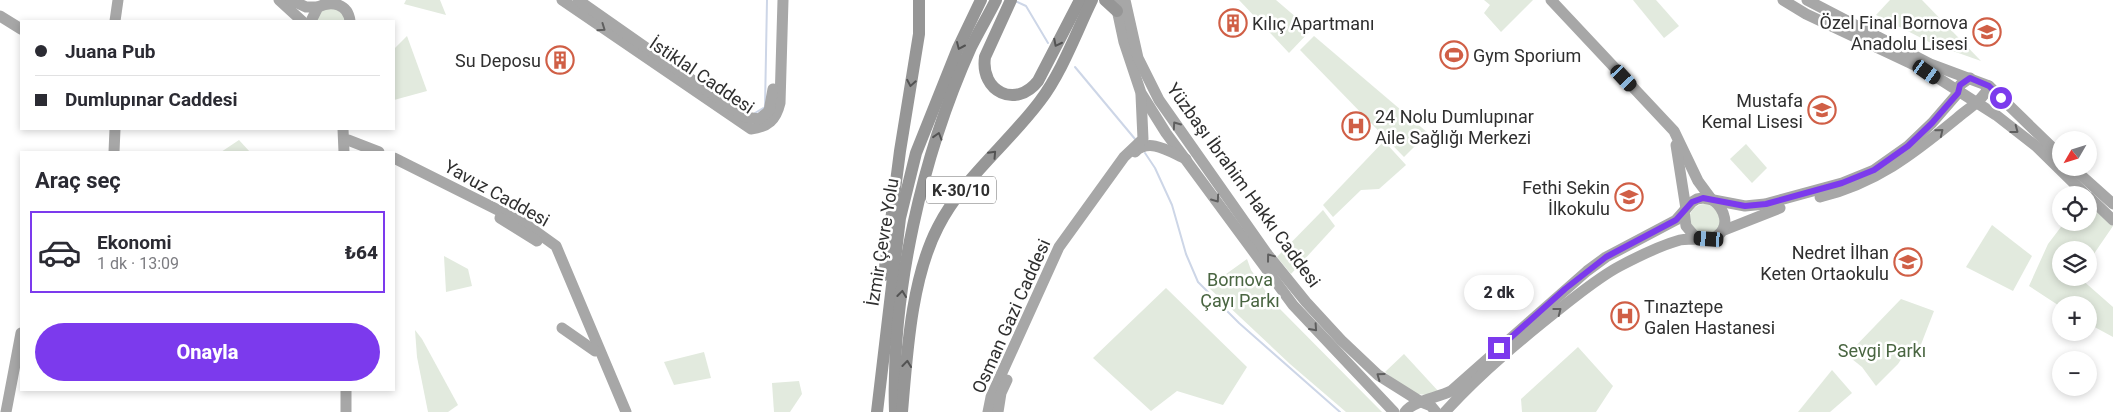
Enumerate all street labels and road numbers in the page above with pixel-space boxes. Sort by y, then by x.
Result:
street label: İstiklal Caddesi [646,32,758,118]
street label: Yüzbaşı İbrahim Hakkı Caddesi [1163,79,1325,291]
street label: Yavuz Caddesi [441,155,553,231]
road number: K-30/10 [926,176,996,204]
street label: İzmir Çevre Yolu [862,177,902,307]
street label: Osman Gazi Caddesi [968,236,1054,396]

